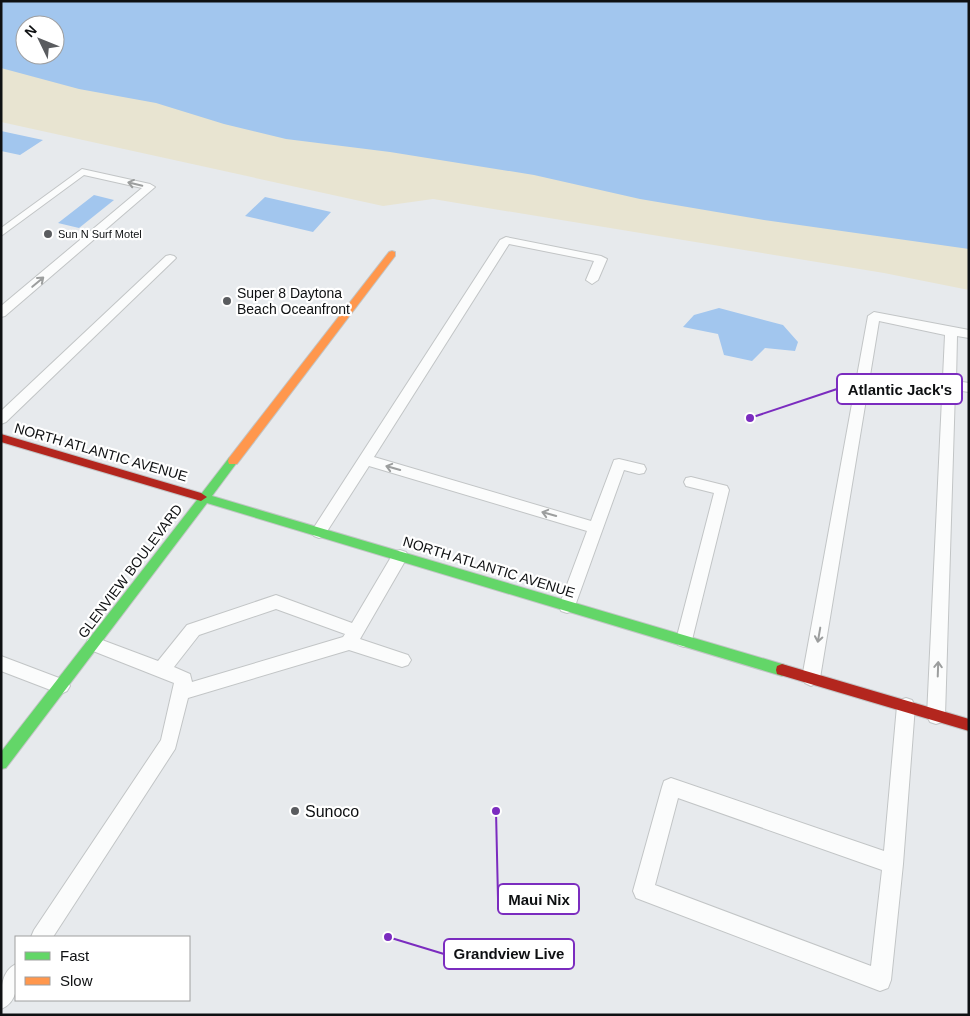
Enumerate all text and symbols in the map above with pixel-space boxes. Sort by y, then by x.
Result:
north arrow [15,15,65,65]
text: N [21,22,40,40]
one-way arrow [127,179,143,188]
marker: Sun N Surf Motel [42,228,54,240]
place label: Sun N Surf Motel [58,228,142,240]
one-way arrow [32,276,45,287]
place label: Super 8 Daytona Beach Oceanfront [237,285,350,317]
marker: Super 8 Daytona Beach Oceanfront [221,295,233,307]
callout: Atlantic Jack's [837,374,962,404]
text: Atlantic Jack's [848,381,952,398]
street label: NORTH ATLANTIC AVENUE [13,420,189,484]
one-way arrow [385,462,401,472]
street label: GLENVIEW BOULEVARD [75,501,185,641]
one-way arrow [541,508,557,518]
street label: NORTH ATLANTIC AVENUE [401,533,577,601]
one-way arrow [813,627,823,643]
one-way arrow [933,661,943,678]
place label: Sunoco [305,803,359,820]
marker: Sunoco [289,805,301,817]
callout: Maui Nix [498,884,579,914]
text: Maui Nix [508,891,570,908]
legend [15,936,190,1001]
callout: Grandview Live [444,939,574,969]
text: Grandview Live [454,945,564,962]
text: Fast [60,947,90,964]
text: Slow [60,972,93,989]

